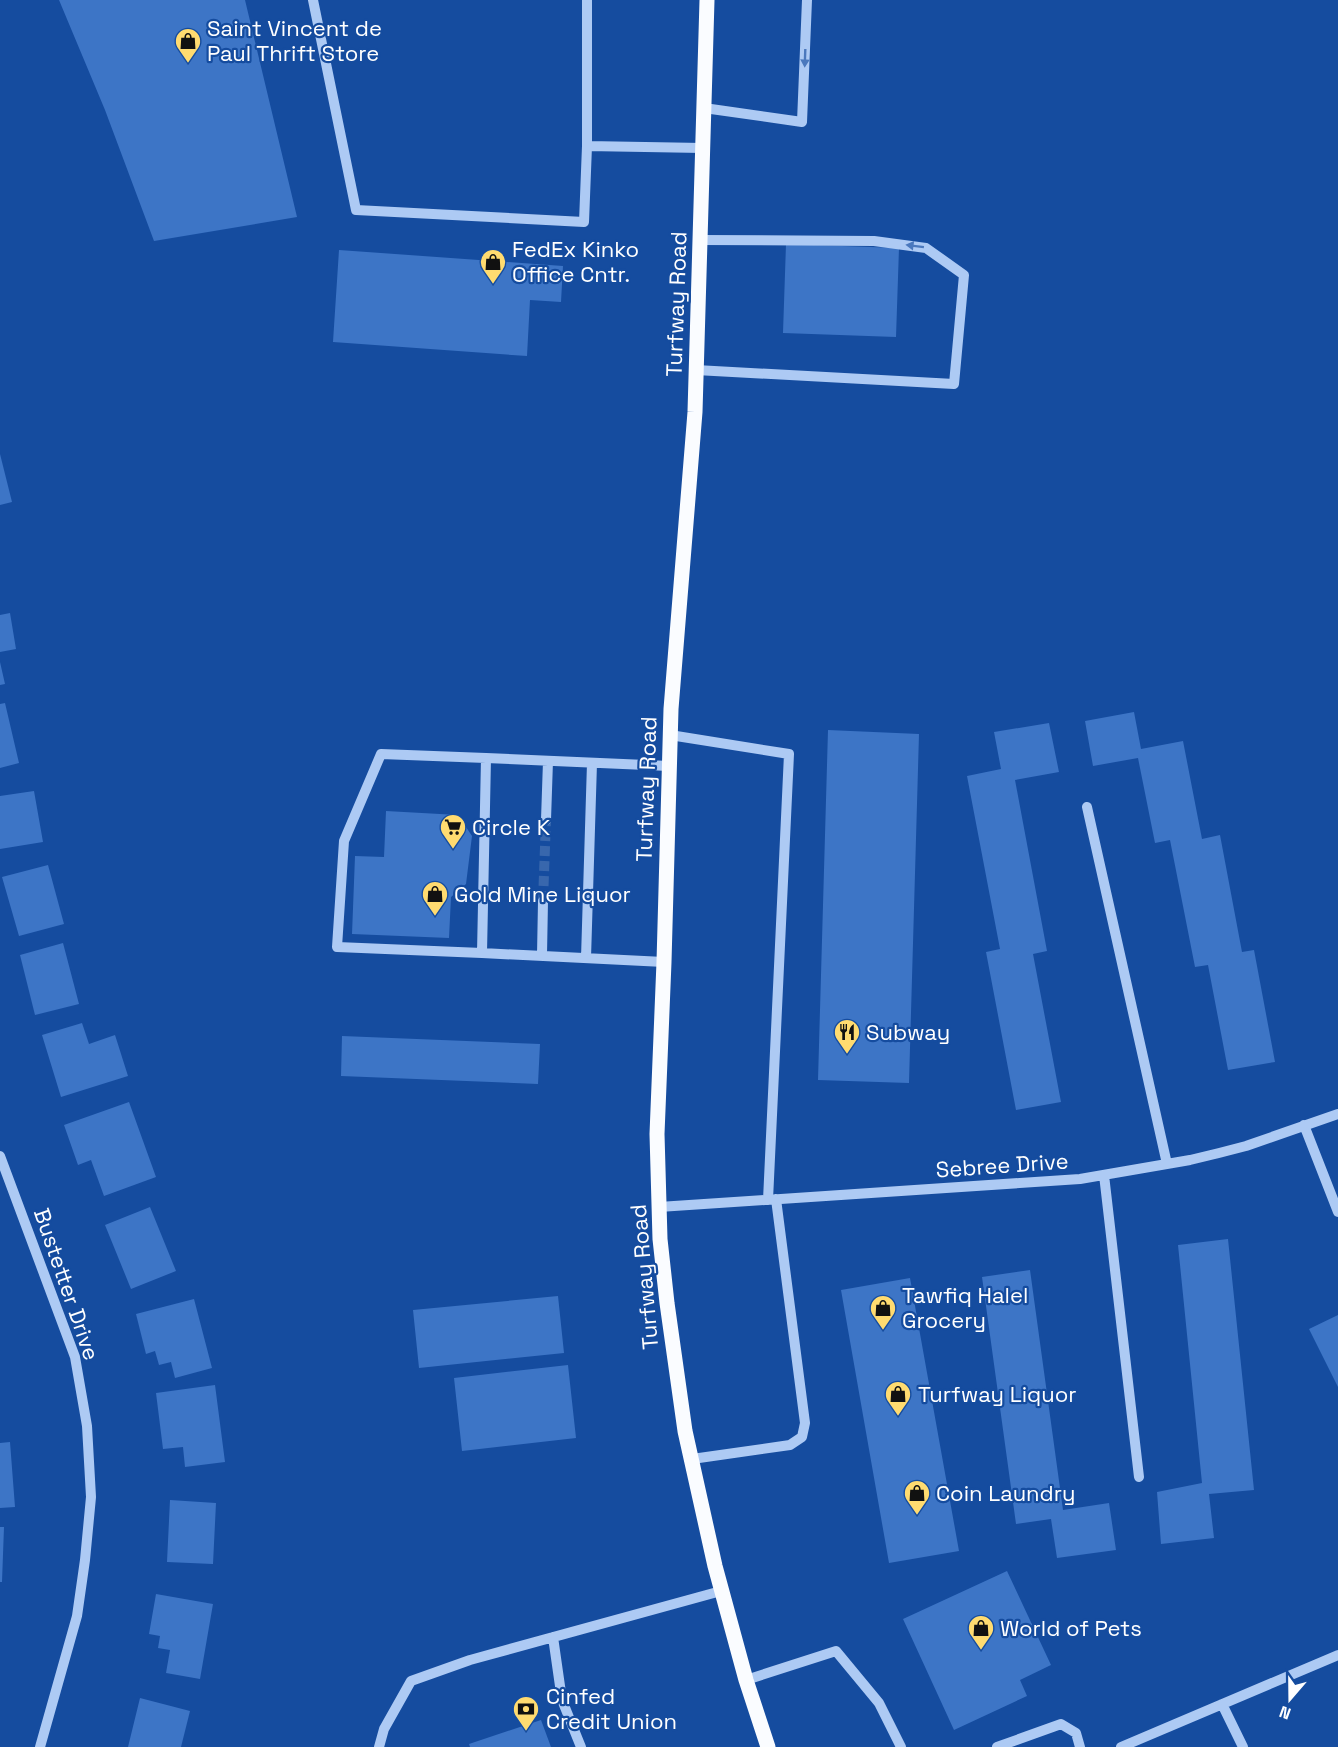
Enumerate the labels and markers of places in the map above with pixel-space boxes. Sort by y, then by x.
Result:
place label: Saint Vincent de Paul Thrift Store [207,14,382,67]
shop icon: Saint Vincent de Paul Thrift Store [173,26,203,64]
place label: FedEx Kinko Office Cntr. [512,235,639,288]
shop icon: FedEx Kinko Office Cntr. [478,247,508,285]
supermarket icon: Circle K [438,812,468,850]
place label: Circle K [472,813,551,841]
shop icon: Gold Mine Liquor [420,879,450,917]
place label: Gold Mine Liquor [454,880,631,908]
restaurant icon: Subway [832,1017,862,1055]
place label: Subway [866,1018,950,1046]
place label: Tawfiq Halel Grocery [902,1281,1028,1334]
shop icon: Tawfiq Halel Grocery [868,1293,898,1331]
shop icon: Turfway Liquor [883,1379,913,1417]
place label: Turfway Liquor [918,1380,1077,1408]
shop icon: Coin Laundry [902,1478,932,1516]
place label: Coin Laundry [936,1479,1076,1507]
shop icon: World of Pets [966,1613,996,1651]
place label: World of Pets [1000,1614,1142,1642]
place label: Cinfed Credit Union [546,1682,677,1735]
bank icon: Cinfed Credit Union [511,1694,541,1732]

